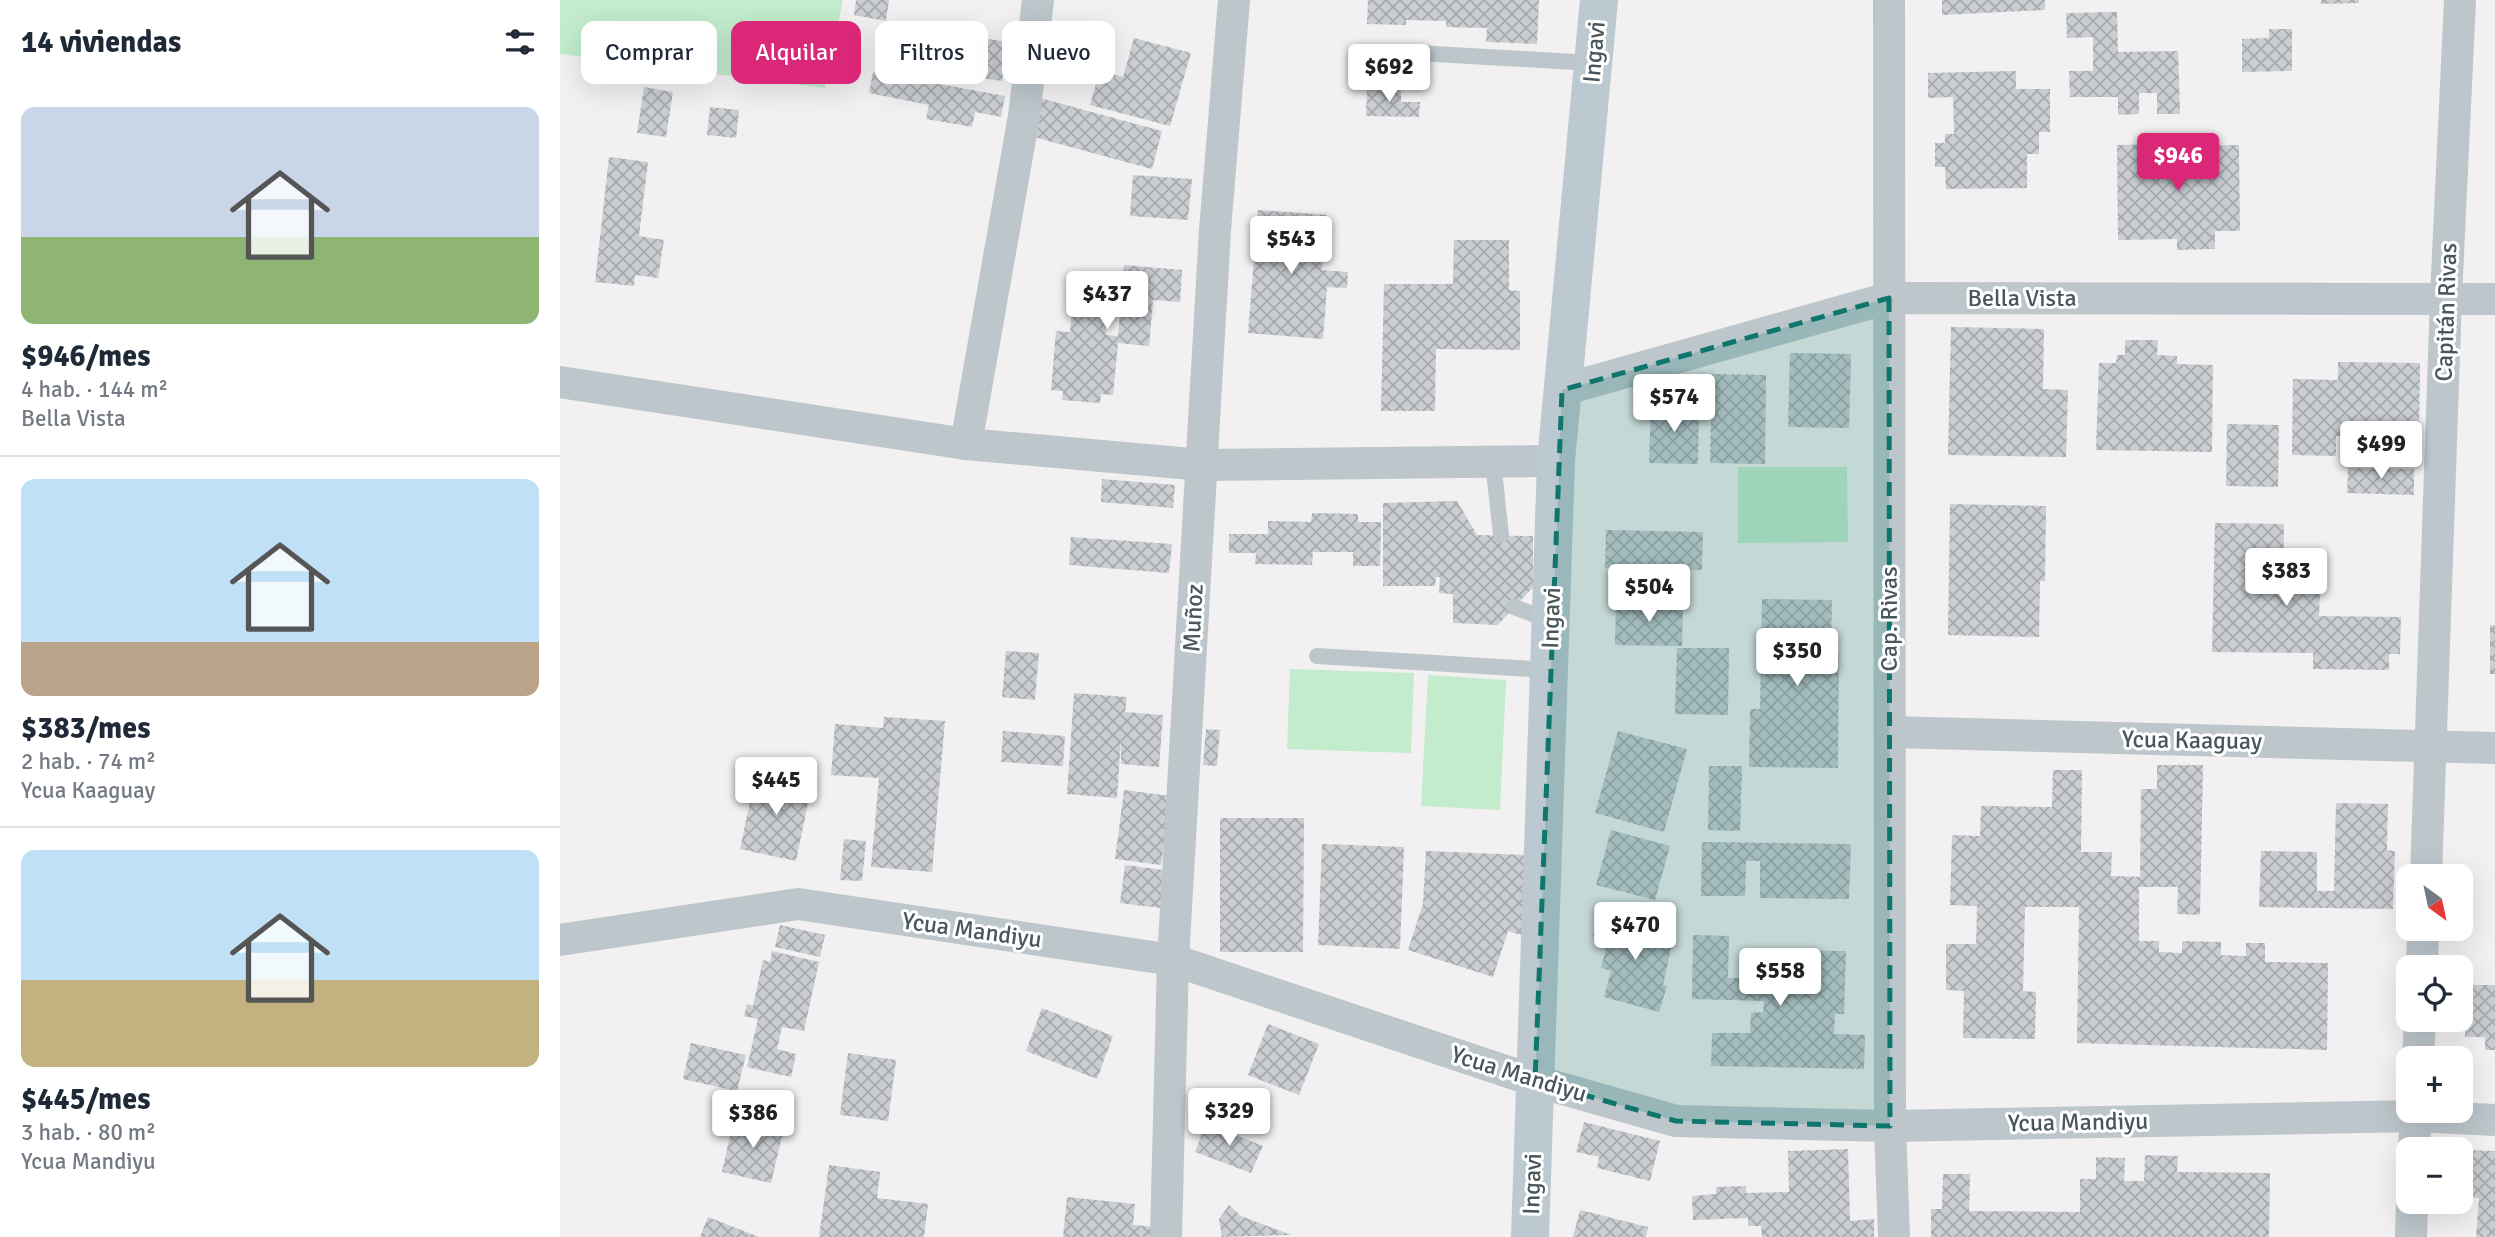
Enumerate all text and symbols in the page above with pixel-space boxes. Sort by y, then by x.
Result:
street label: Ingavi [1576,20,1612,84]
chip: Comprar [581,21,717,84]
chip: Alquilar [731,21,861,84]
chip: Filtros [875,21,988,84]
chip: Nuevo [1002,21,1115,84]
icon: filters [501,23,539,61]
text: 14 viviendas [21,24,181,61]
pin: $692 [1348,44,1430,104]
text: $692 [1364,52,1414,81]
pin: $946 [2137,134,2219,193]
text: $946 [2153,141,2203,170]
icon: home [217,152,343,278]
pin: $543 [1250,216,1332,276]
text: $543 [1266,224,1316,253]
street label: Capitán Rivas [2429,242,2463,382]
pin: $437 [1066,272,1148,331]
text: $437 [1082,279,1132,308]
street label: Bella Vista [1967,283,2077,313]
text: $946/mes [21,338,150,375]
pin: $574 [1633,374,1715,434]
text: 4 hab. · 144 m² [21,375,168,404]
text: $574 [1649,382,1699,411]
text: Bella Vista [21,404,126,433]
pin: $499 [2340,421,2422,481]
text: $499 [2356,429,2406,458]
icon: home [217,524,343,650]
pin: $383 [2245,548,2327,608]
text: $383 [2261,556,2311,585]
pin: $504 [1608,564,1690,624]
street label: Cap. Rivas [1874,566,1904,672]
text: $504 [1624,572,1674,601]
street label: Muñoz [1176,583,1210,653]
street label: Ingavi [1535,587,1567,649]
pin: $350 [1756,628,1838,688]
text: $350 [1772,636,1822,665]
text: $383/mes [21,710,150,747]
street label: Ycua Kaaguay [2122,724,2262,756]
text: 2 hab. · 74 m² [21,747,156,776]
pin: $445 [735,758,817,817]
text: $445 [751,765,801,794]
text: Ycua Kaaguay [21,776,155,805]
north arrow [2396,864,2473,942]
map controls [2396,864,2473,1214]
icon: home [217,895,343,1021]
pin: $470 [1594,902,1676,962]
street label: Ycua Mandiyu [900,905,1044,955]
text: $470 [1610,910,1660,939]
pin: $558 [1739,948,1821,1008]
button: locate [2396,955,2473,1032]
text: $558 [1755,956,1805,985]
street label: Ycua Mandiyu [1447,1039,1591,1109]
button: + [2396,1046,2473,1123]
text: $445/mes [21,1081,150,1118]
pin: $329 [1188,1088,1270,1148]
pin: $386 [712,1090,794,1150]
text: $329 [1204,1096,1254,1125]
text: $386 [728,1098,778,1127]
street label: Ycua Mandiyu [2008,1106,2148,1138]
text: 3 hab. · 80 m² [21,1118,156,1147]
button: − [2396,1137,2473,1214]
text: Ycua Mandiyu [21,1147,156,1176]
street label: Ingavi [1516,1153,1548,1215]

